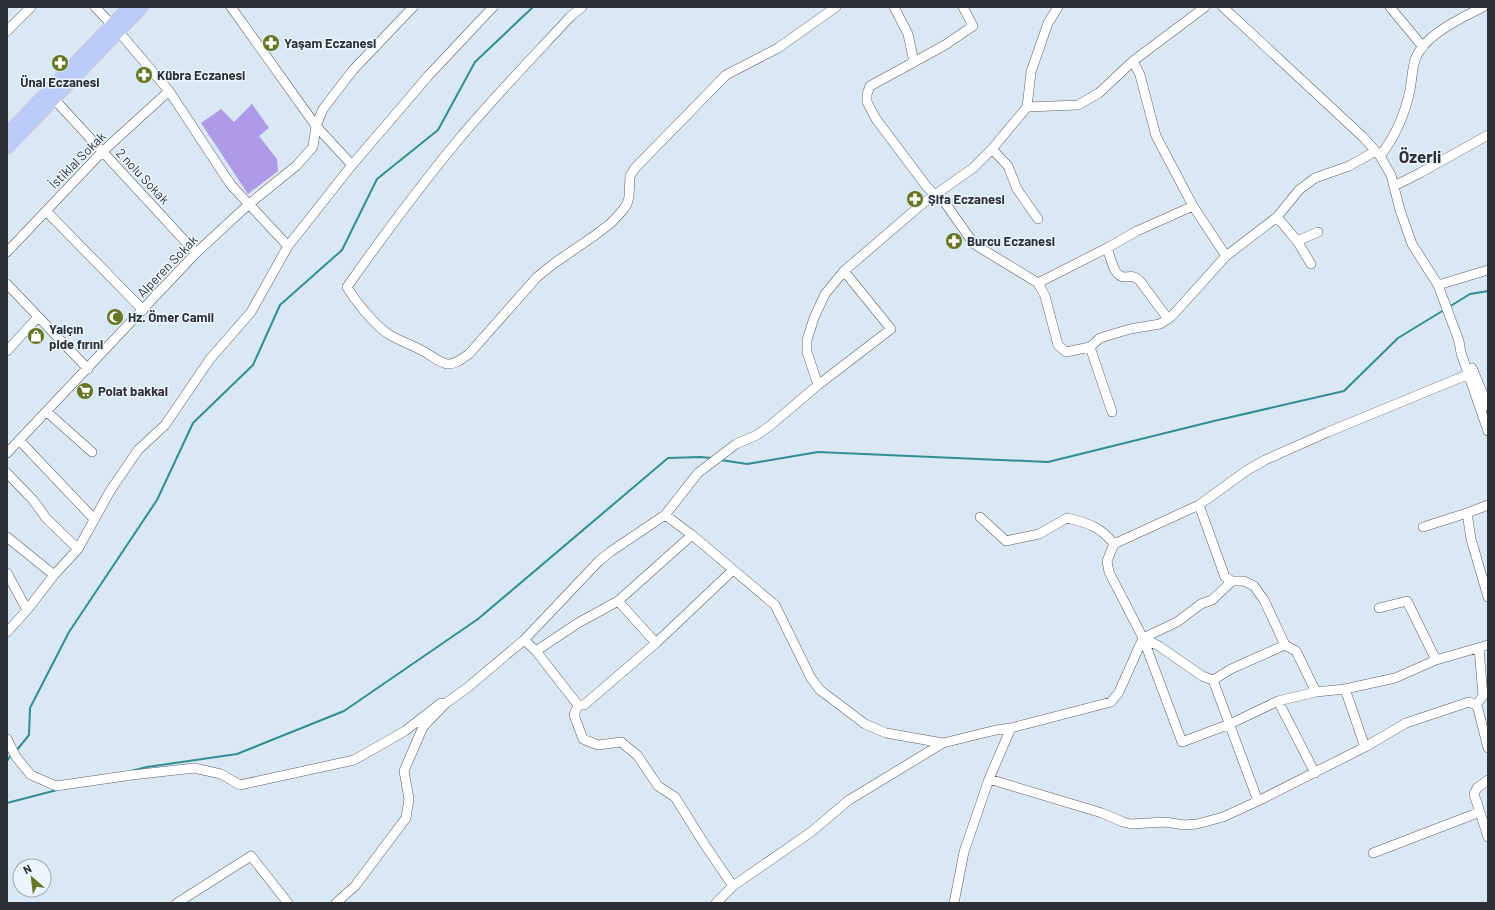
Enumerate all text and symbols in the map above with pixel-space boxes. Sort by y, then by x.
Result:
pharmacy icon: Yaşam Eczanesi [261,33,281,53]
place label: Yaşam Eczanesi [284,35,376,51]
pharmacy icon: Ünal Eczanesi [50,53,70,73]
pharmacy icon: Kübra Eczanesi [134,65,154,85]
place label: Kübra Eczanesi [157,67,245,83]
place label: Ünal Eczanesi [20,74,100,90]
street label: İstiklal Sokak [45,128,109,192]
street label: 2 nolu Sokak [113,145,173,208]
district label: Özerli [1399,146,1441,166]
pharmacy icon: Şifa Eczanesi [905,189,925,209]
place label: Şifa Eczanesi [928,191,1005,207]
street label: Alperen Sokak [133,231,201,300]
pharmacy icon: Burcu Eczanesi [944,231,964,251]
place label: Burcu Eczanesi [967,233,1055,249]
mosque icon: Hz. Ömer Camii [105,307,125,327]
place label: Hz. Ömer Camii [128,309,214,325]
place label: Yalçın pide fırıni [49,321,103,352]
shop icon: Yalçın pide fırıni [26,326,46,346]
supermarket icon: Polat bakkal [75,381,95,401]
place label: Polat bakkal [98,383,168,399]
north arrow [12,858,52,898]
text: N [21,861,33,876]

